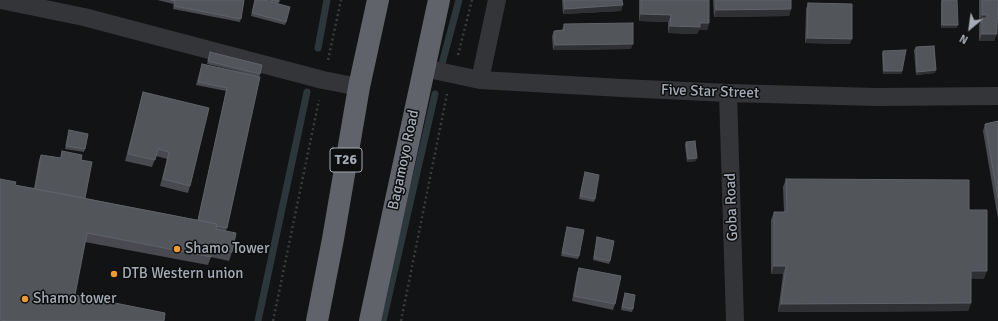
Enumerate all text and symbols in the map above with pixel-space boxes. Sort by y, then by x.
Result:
north arrow [950,8,990,48]
text: N [957,31,970,46]
street label: Five Star Street [661,81,759,103]
street label: Bagamoyo Road [385,108,423,212]
road number: T26 [330,148,362,172]
street label: Goba Road [722,173,742,241]
place label: Shamo Tower [185,240,270,258]
marker: Shamo Tower [172,244,182,254]
place label: DTB Western union [122,265,243,283]
marker: DTB Western union [109,269,119,279]
place label: Shamo tower [33,290,117,308]
marker: Shamo tower [20,294,30,304]

